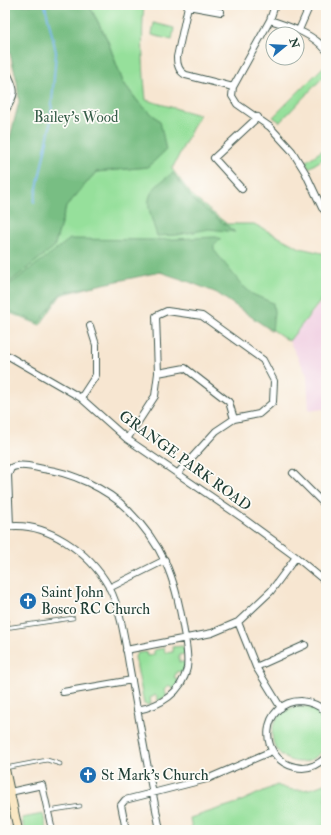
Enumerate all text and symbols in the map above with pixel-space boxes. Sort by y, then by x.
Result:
north arrow [265,26,305,66]
text: N [286,35,302,51]
park label: Bailey's Wood [34,108,119,127]
street label: GRANGE PARK ROAD [115,407,255,515]
place label: Saint John Bosco RC Church [41,583,150,619]
church icon: Saint John Bosco RC Church [18,591,38,611]
church icon: St Mark's Church [78,765,98,785]
place label: St Mark's Church [101,766,209,785]

